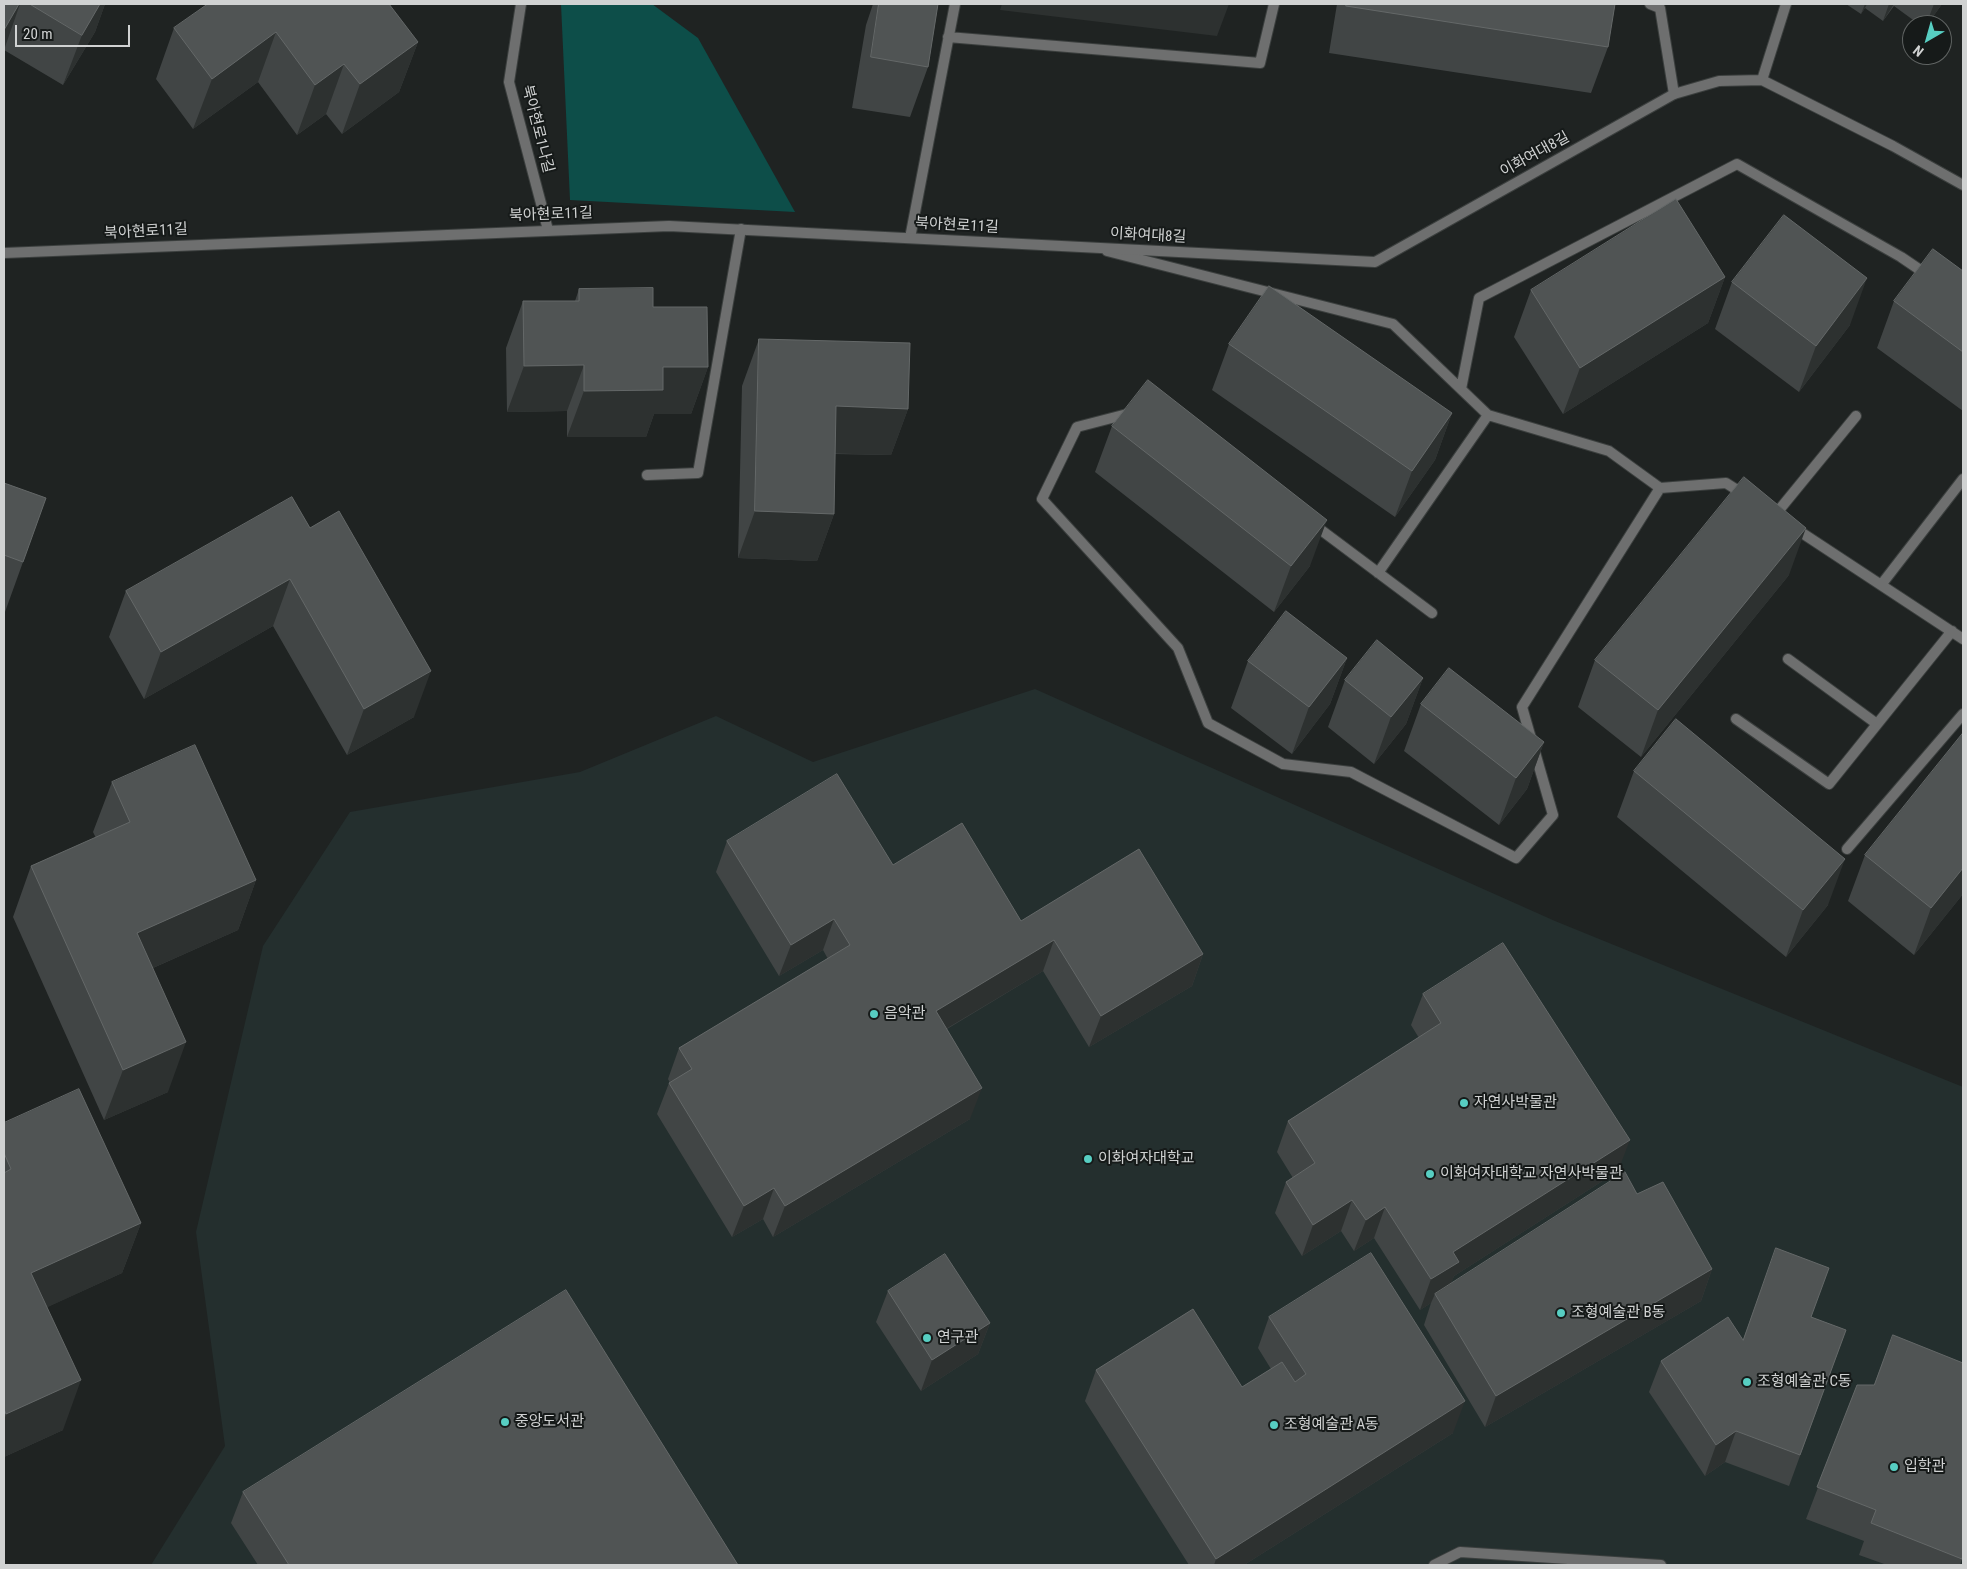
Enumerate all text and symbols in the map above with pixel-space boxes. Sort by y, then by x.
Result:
scale bar [18,15,132,47]
north arrow [1902,15,1952,65]
text: 20 m [23,25,53,43]
text: N [1910,42,1927,60]
street label: 북아현로1나길 [517,83,557,175]
street label: 이화여대8길 [1497,129,1573,181]
street label: 북아현로11길 [509,205,593,225]
street label: 북아현로11길 [915,215,999,237]
street label: 북아현로11길 [104,221,188,243]
street label: 이화여대8길 [1109,225,1187,247]
place label: 음악관 [884,1005,925,1023]
marker: 음악관 [868,1008,880,1020]
place label: 자연사박물관 [1474,1094,1557,1112]
marker: 자연사박물관 [1458,1097,1470,1109]
place label: 이화여자대학교 [1098,1150,1195,1168]
marker: 이화여자대학교 [1082,1153,1094,1165]
place label: 이화여자대학교 자연사박물관 [1440,1165,1623,1183]
marker: 이화여자대학교 자연사박물관 [1424,1168,1436,1180]
place label: 조형예술관 B동 [1571,1304,1665,1322]
marker: 조형예술관 B동 [1555,1307,1567,1319]
place label: 연구관 [937,1329,978,1347]
marker: 연구관 [921,1332,933,1344]
place label: 조형예술관 C동 [1757,1373,1852,1391]
marker: 조형예술관 C동 [1741,1376,1753,1388]
place label: 중앙도서관 [515,1413,584,1431]
marker: 중앙도서관 [499,1416,511,1428]
place label: 조형예술관 A동 [1284,1416,1379,1434]
marker: 조형예술관 A동 [1268,1419,1280,1431]
place label: 입학관 [1904,1458,1945,1476]
marker: 입학관 [1888,1461,1900,1473]

